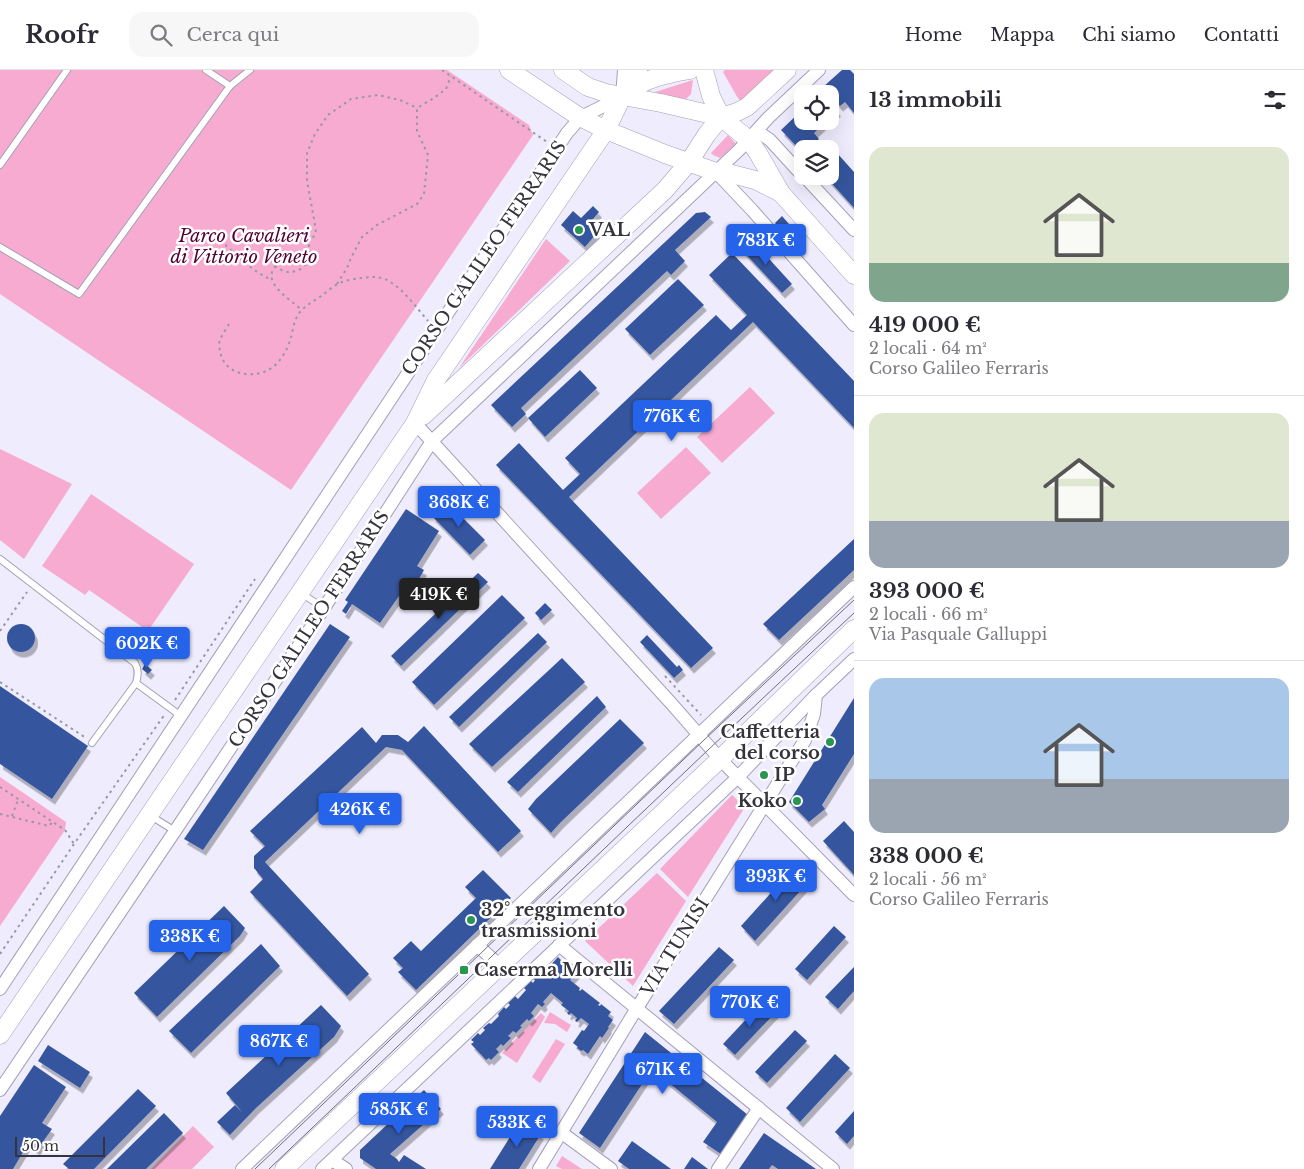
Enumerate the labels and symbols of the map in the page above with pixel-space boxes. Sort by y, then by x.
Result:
street label: CORSO GALILEO FERRARIS [397,137,571,379]
place label: VAL [588,219,631,241]
marker: VAL [573,224,585,236]
pin: 783K € [725,224,807,266]
park label: Parco Cavalieri di Vittorio Veneto [170,225,318,268]
pin: 776K € [631,400,713,442]
pin: 368K € [418,486,500,528]
street label: CORSO GALILEO FERRARIS [224,506,394,752]
pin: 419K € [398,578,480,620]
pin: 602K € [106,626,188,669]
place label: Caffetteria del corso [721,721,821,764]
marker: Caffetteria del corso [824,736,836,748]
place label: IP [774,764,795,786]
marker: IP [758,769,770,781]
place label: Koko [737,790,787,812]
pin: 426K € [319,792,401,835]
marker: Koko [791,795,803,807]
pin: 393K € [735,860,817,902]
street label: VIA TUNISI [635,894,714,1001]
place label: 32° reggimento trasmissioni [481,899,625,942]
marker: 32° reggimento trasmissioni [465,914,477,926]
pin: 338K € [149,920,231,962]
place label: Caserma Morelli [474,959,633,981]
marker: Caserma Morelli [458,964,470,976]
pin: 770K € [709,986,791,1028]
pin: 867K € [238,1024,320,1067]
pin: 671K € [622,1052,704,1095]
pin: 585K € [358,1092,440,1135]
pin: 533K € [476,1106,558,1148]
scale bar [15,1134,105,1157]

